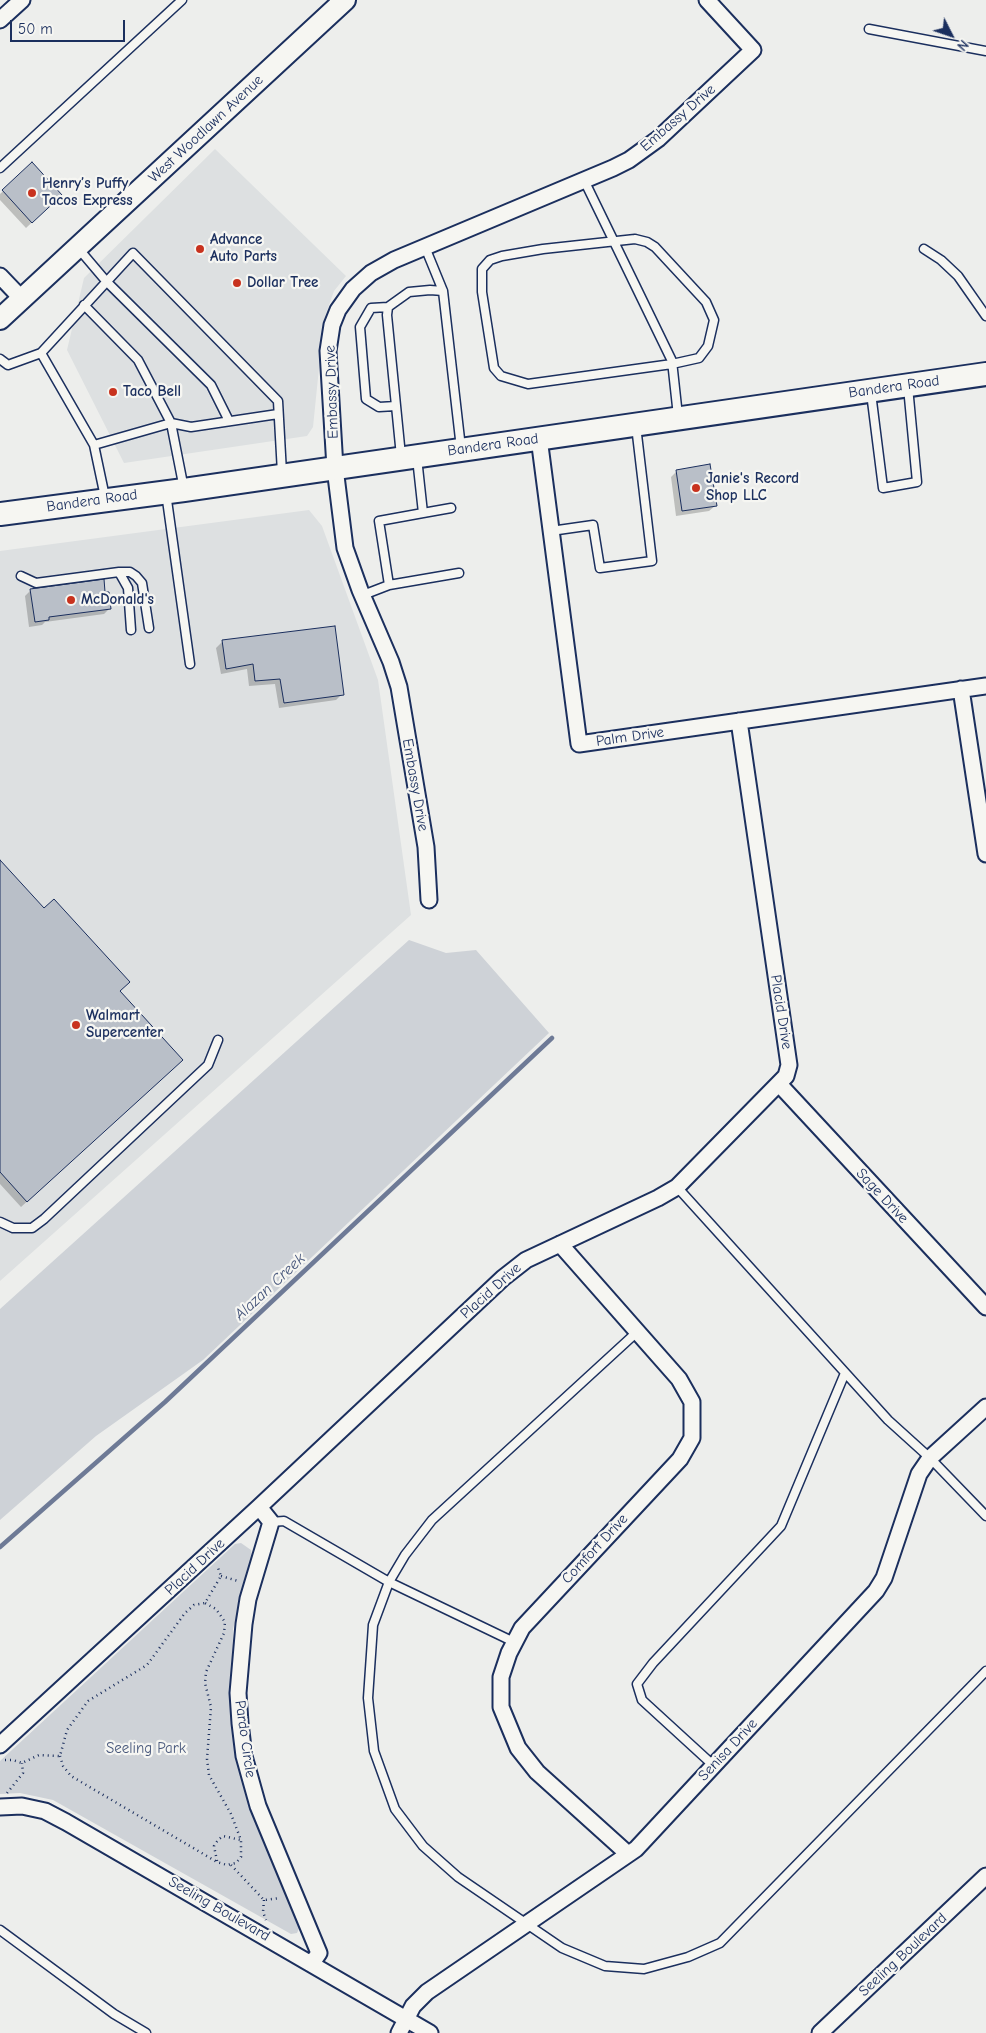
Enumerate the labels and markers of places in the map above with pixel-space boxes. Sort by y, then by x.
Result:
place label: Henry’s Puffy Tacos Express [42,175,133,210]
marker: Henry’s Puffy Tacos Express [26,187,38,199]
place label: Advance Auto Parts [210,231,277,266]
marker: Advance Auto Parts [194,243,206,255]
place label: Dollar Tree [247,274,318,292]
marker: Dollar Tree [231,277,243,289]
place label: Taco Bell [123,383,181,401]
marker: Taco Bell [107,386,119,398]
place label: Janie's Record Shop LLC [706,470,799,505]
marker: Janie's Record Shop LLC [690,482,702,494]
place label: McDonald's [81,591,154,609]
marker: McDonald's [65,594,77,606]
place label: Walmart Supercenter [86,1007,163,1042]
marker: Walmart Supercenter [70,1019,82,1031]

